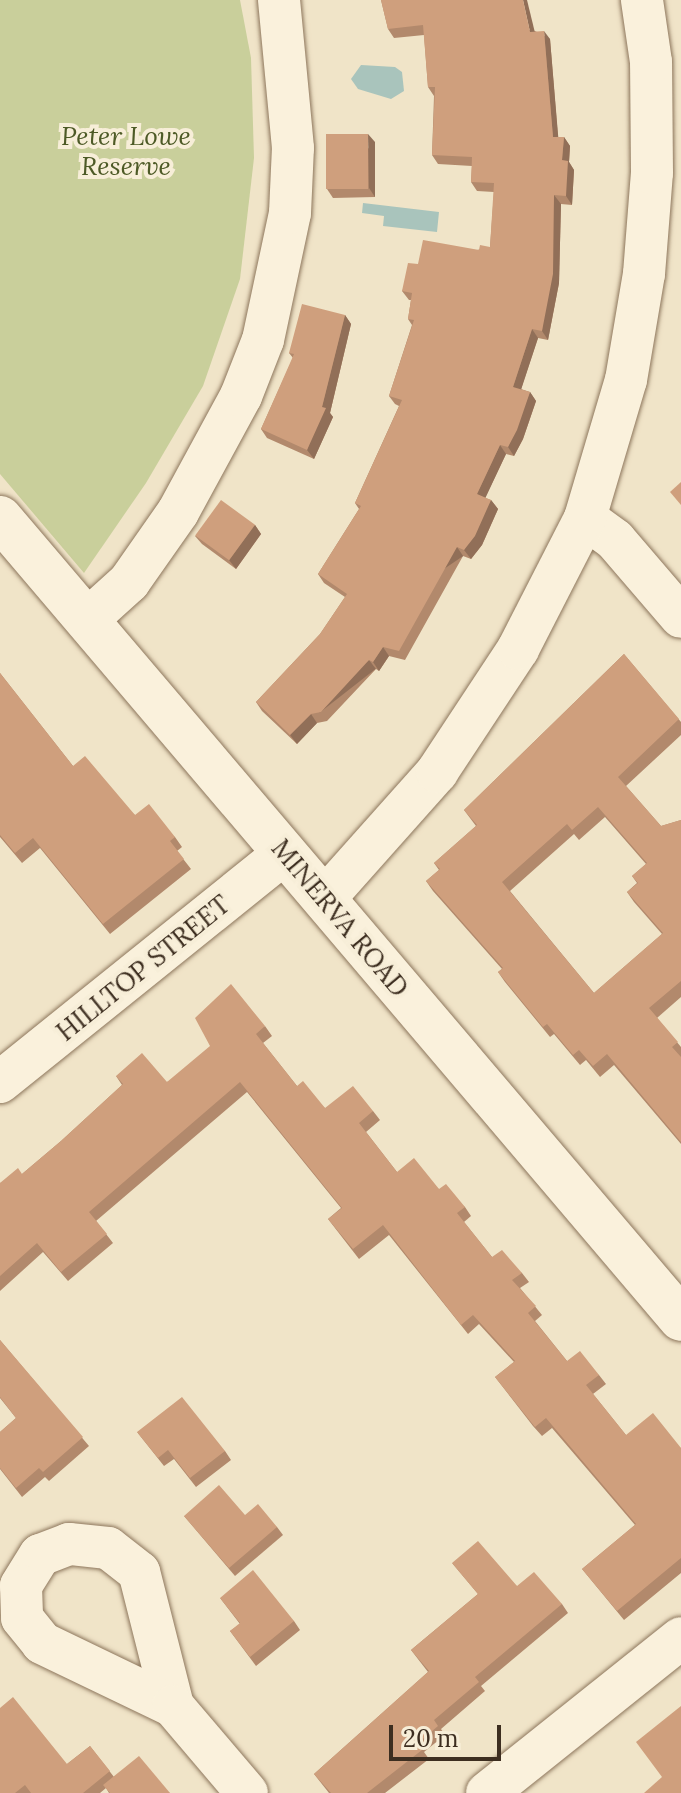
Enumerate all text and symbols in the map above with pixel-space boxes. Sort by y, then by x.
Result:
park label: Peter Lowe Reserve [61,120,191,182]
street label: MINERVA ROAD [265,833,415,1003]
street label: HILLTOP STREET [50,889,236,1047]
scale bar [393,1709,505,1759]
text: 20 m [403,1723,459,1754]

